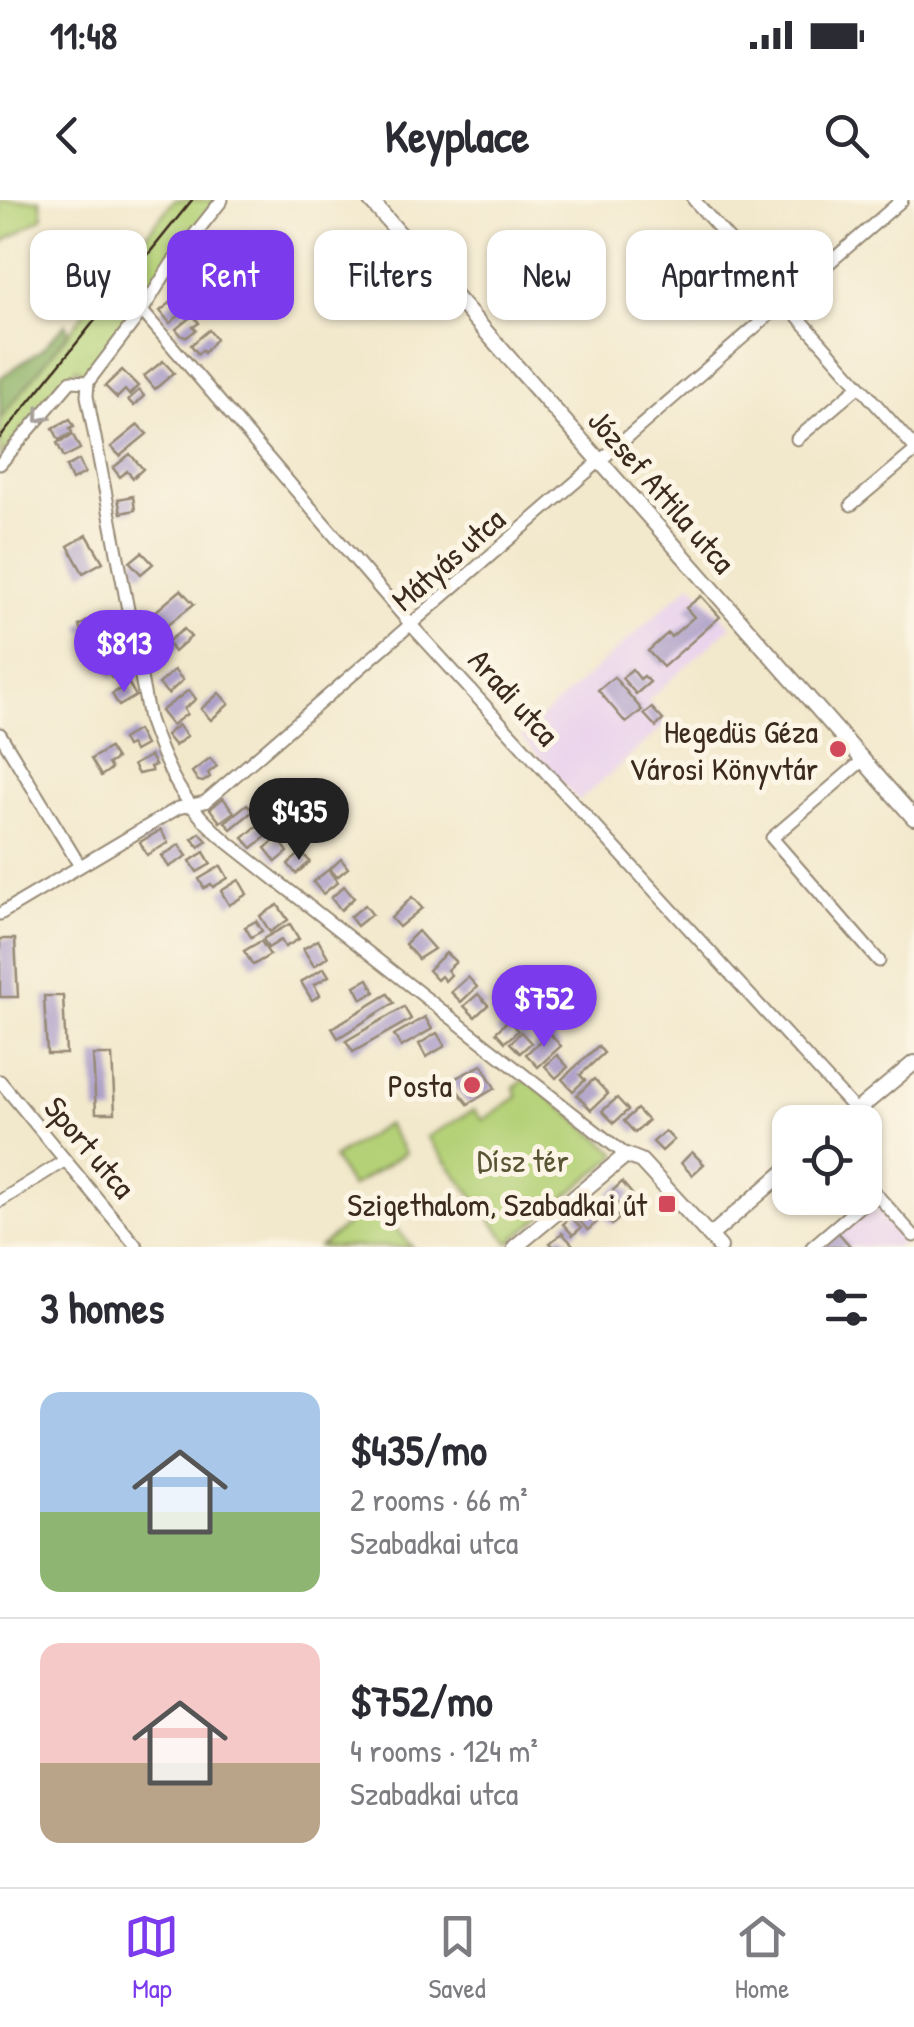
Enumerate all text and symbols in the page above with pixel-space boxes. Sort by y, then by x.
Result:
text: 11:48 [50,9,117,61]
text: Keyplace [385,105,529,166]
icon: back [40,108,95,163]
icon: search [819,108,874,163]
chip: Buy [30,230,147,320]
chip: Rent [167,230,294,320]
chip: Filters [314,230,467,320]
chip: New [487,230,606,320]
chip: Apartment [626,230,833,320]
street label: József Attila utca [579,400,745,582]
one-way arrow [34,404,52,422]
street label: Mátyás utca [382,498,514,620]
pin: $813 [65,610,183,695]
text: $813 [96,621,152,664]
street label: Aradi utca [459,639,569,755]
place label: Hegedüs Géza Városi Könyvtár [629,710,818,790]
marker: Hegedüs Géza Városi Könyvtár [827,738,849,760]
pin: $435 [240,778,358,863]
text: $435 [271,789,327,832]
pin: $752 [485,965,603,1050]
text: $752 [514,976,574,1019]
place label: Posta [388,1064,452,1107]
marker: Posta [461,1074,483,1096]
street label: Sport utca [35,1087,145,1207]
map controls [772,1105,882,1215]
button: locate [772,1105,882,1215]
park label: Dísz tér [477,1139,569,1182]
place label: Szigethalom, Szabadkai út [347,1183,648,1226]
marker: Szigethalom, Szabadkai út [656,1193,678,1215]
text: 3 homes [40,1279,165,1336]
icon: filters [819,1280,874,1335]
text: $435/mo [350,1421,487,1478]
icon: home [120,1432,240,1552]
text: 2 rooms · 66 m² [350,1478,528,1521]
text: Szabadkai utca [350,1521,518,1564]
text: $752/mo [350,1672,493,1729]
icon: home [120,1683,240,1803]
text: 4 rooms · 124 m² [350,1729,538,1772]
text: Szabadkai utca [350,1772,518,1815]
tab: Map [124,1909,179,2007]
tab: Saved [428,1909,486,2007]
tab: Home [735,1909,790,2007]

